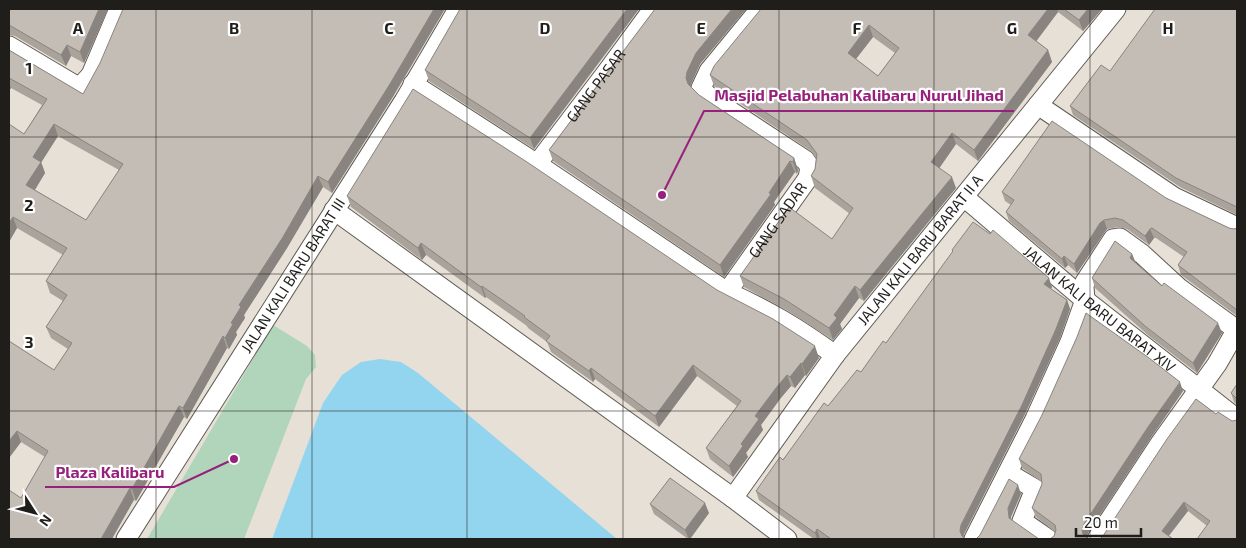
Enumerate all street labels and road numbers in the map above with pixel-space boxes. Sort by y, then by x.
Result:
street label: GANG PASAR [562,45,629,125]
street label: JALAN KALI BARU BARAT II A [853,170,986,328]
street label: GANG SADAR [744,178,810,261]
street label: JALAN KALI BARU BARAT III [237,194,348,356]
street label: JALAN KALI BARU BARAT XIV [1020,242,1180,375]

